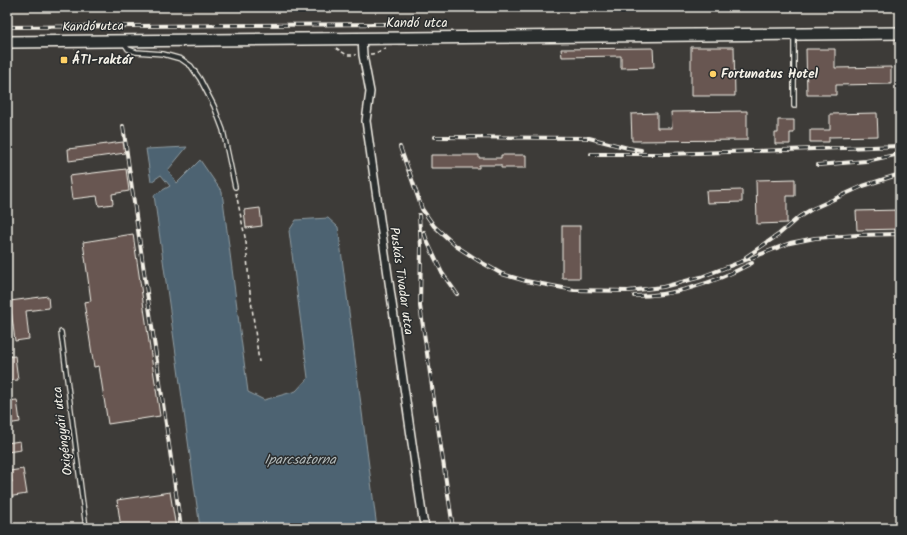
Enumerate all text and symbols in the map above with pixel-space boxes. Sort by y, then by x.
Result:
street label: Kandó utca [386,13,448,34]
street label: Kandó utca [62,16,124,38]
place label: ÁTI-raktár [72,50,135,71]
marker: ÁTI-raktár [59,55,69,65]
place label: Fortunatus Hotel [721,64,819,85]
marker: Fortunatus Hotel [708,69,718,79]
street label: Puskás Tivadar utca [383,226,419,336]
street label: Oxigéngyári utca [47,385,79,477]
water label: Iparcsatorna [264,449,337,471]

